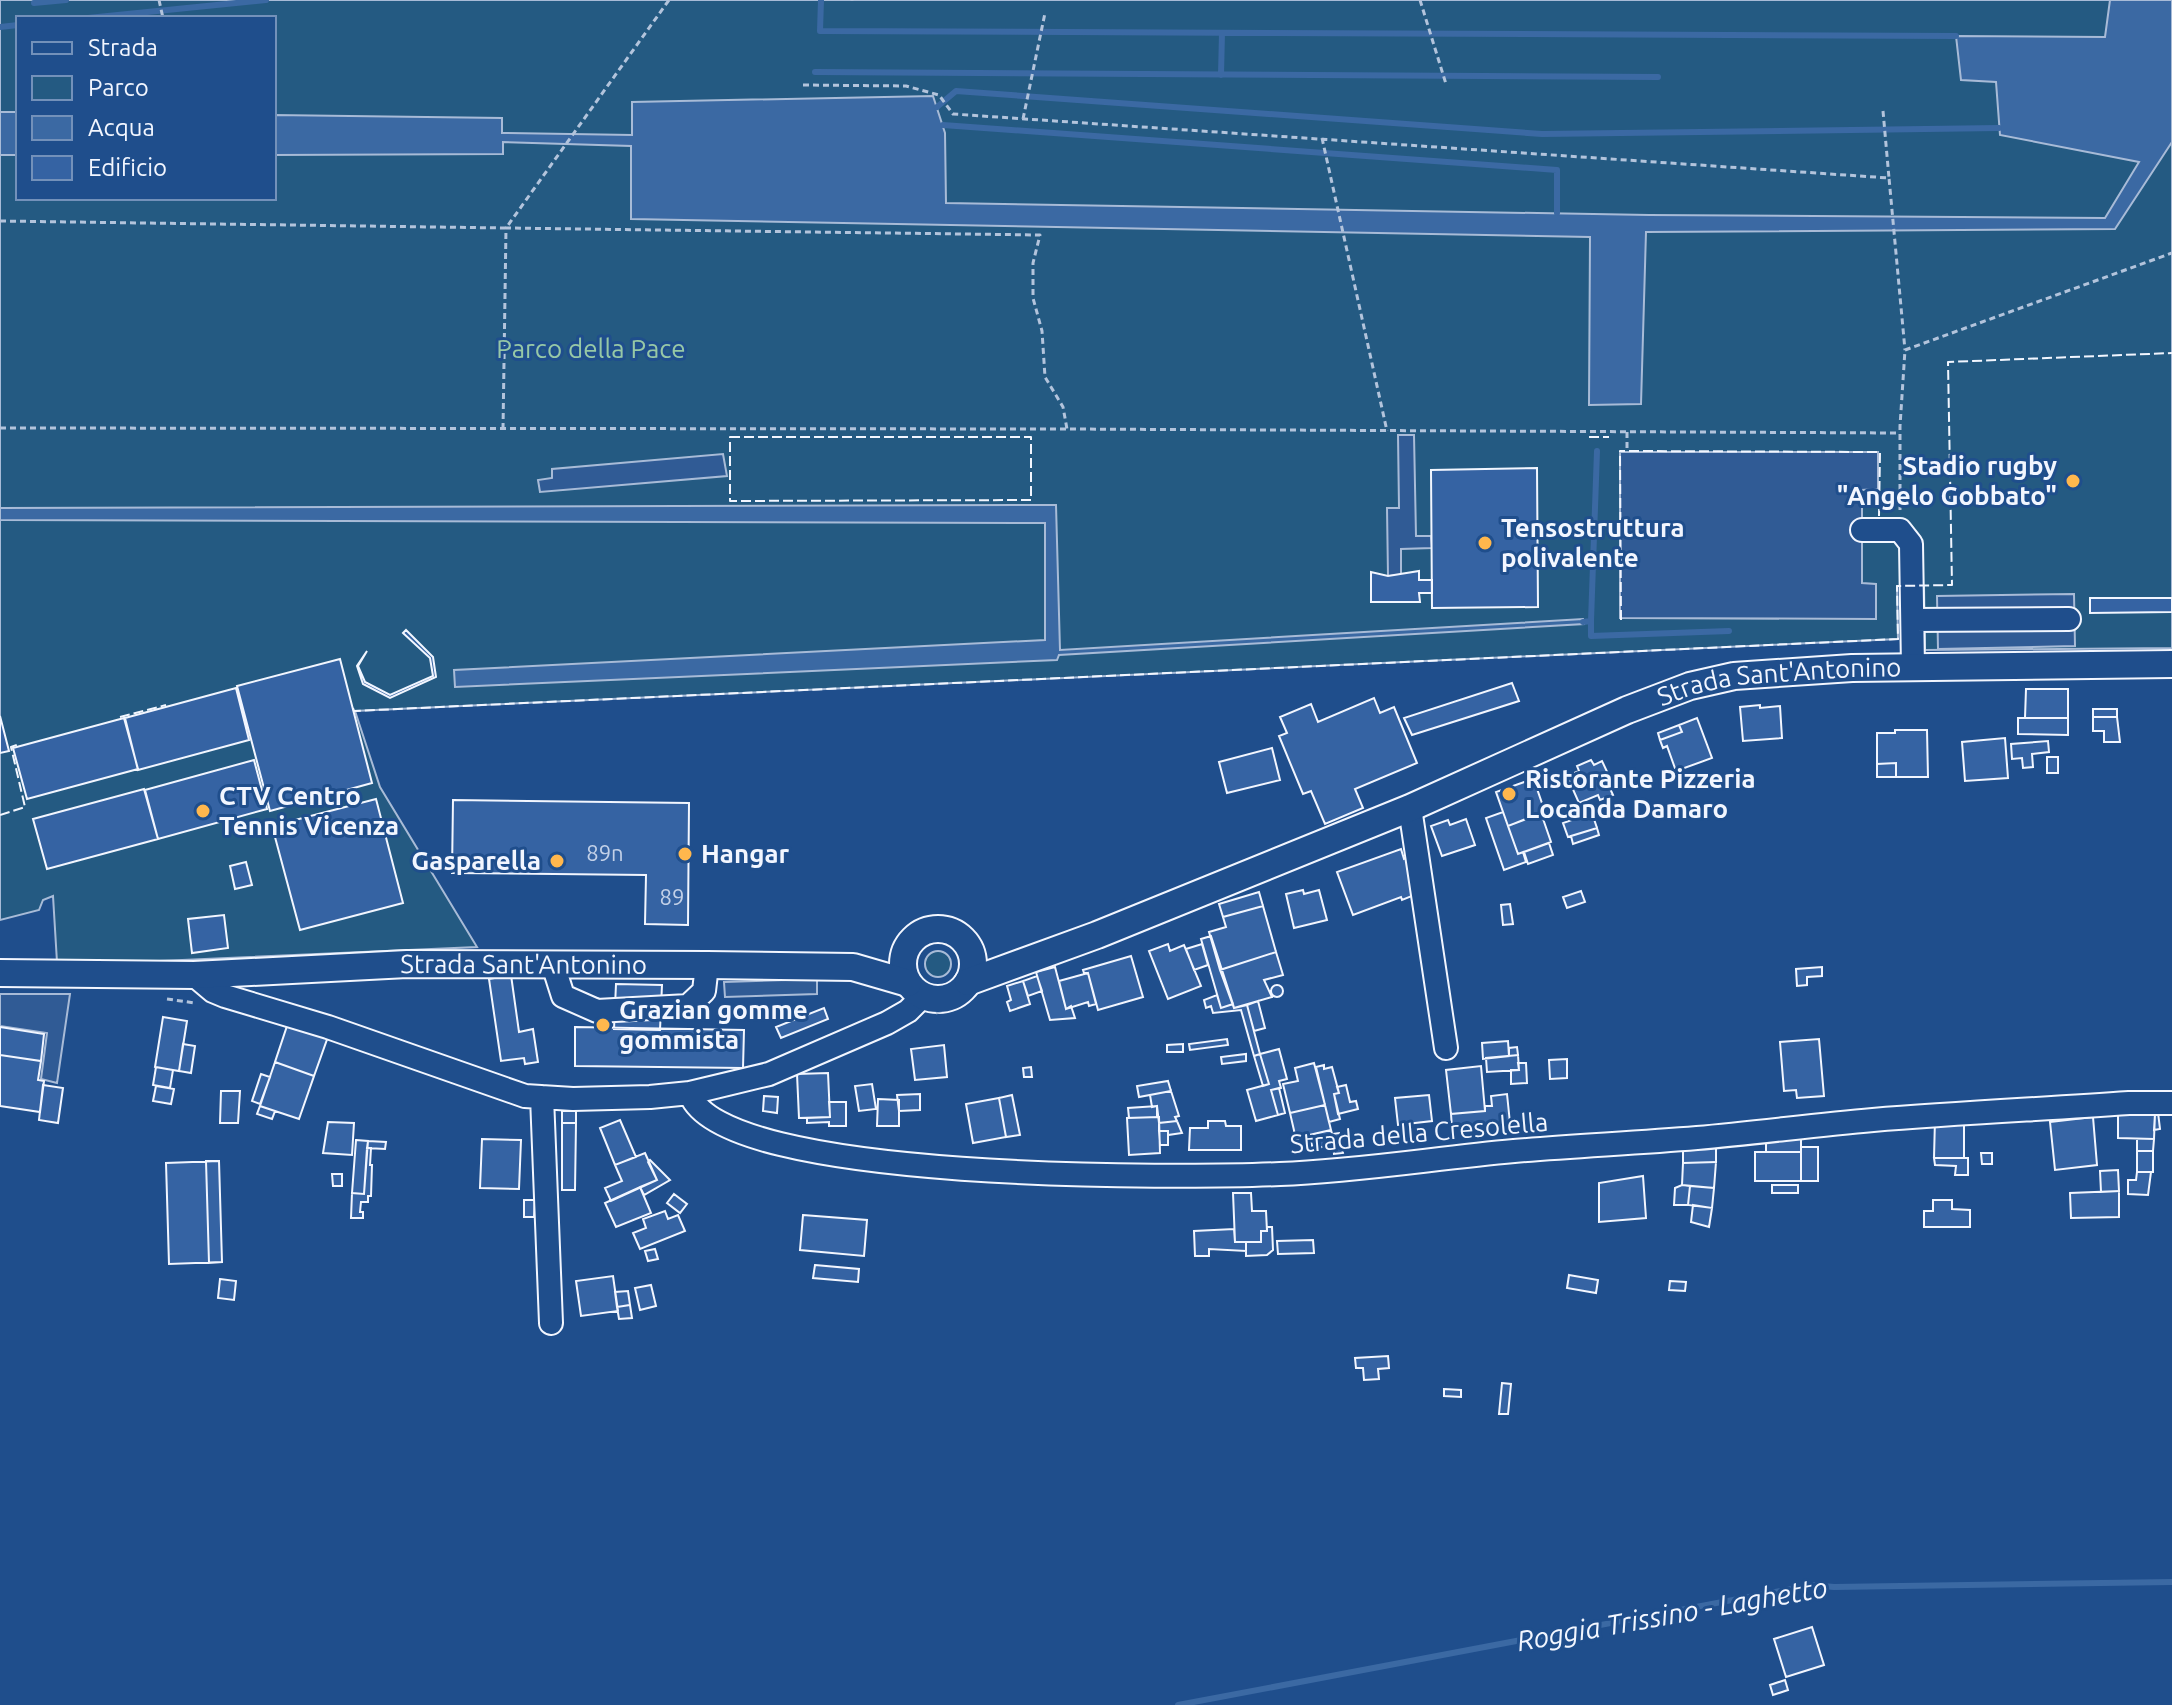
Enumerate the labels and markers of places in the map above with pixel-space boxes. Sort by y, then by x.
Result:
place label: Stadio rugby "Angelo Gobbato" [1837,451,2057,510]
marker: Stadio rugby "Angelo Gobbato" [2064,472,2082,490]
place label: Tensostruttura polivalente [1501,513,1685,572]
marker: Tensostruttura polivalente [1476,534,1494,552]
place label: Ristorante Pizzeria Locanda Damaro [1525,764,1756,823]
place label: CTV Centro Tennis Vicenza [219,781,399,840]
marker: Ristorante Pizzeria Locanda Damaro [1500,785,1518,803]
marker: CTV Centro Tennis Vicenza [194,802,212,820]
place label: Hangar [701,839,790,868]
marker: Hangar [676,845,694,863]
place label: Gasparella [411,846,541,875]
marker: Gasparella [548,852,566,870]
place label: Grazian gomme gommista [619,995,808,1054]
marker: Grazian gomme gommista [594,1016,612,1034]

